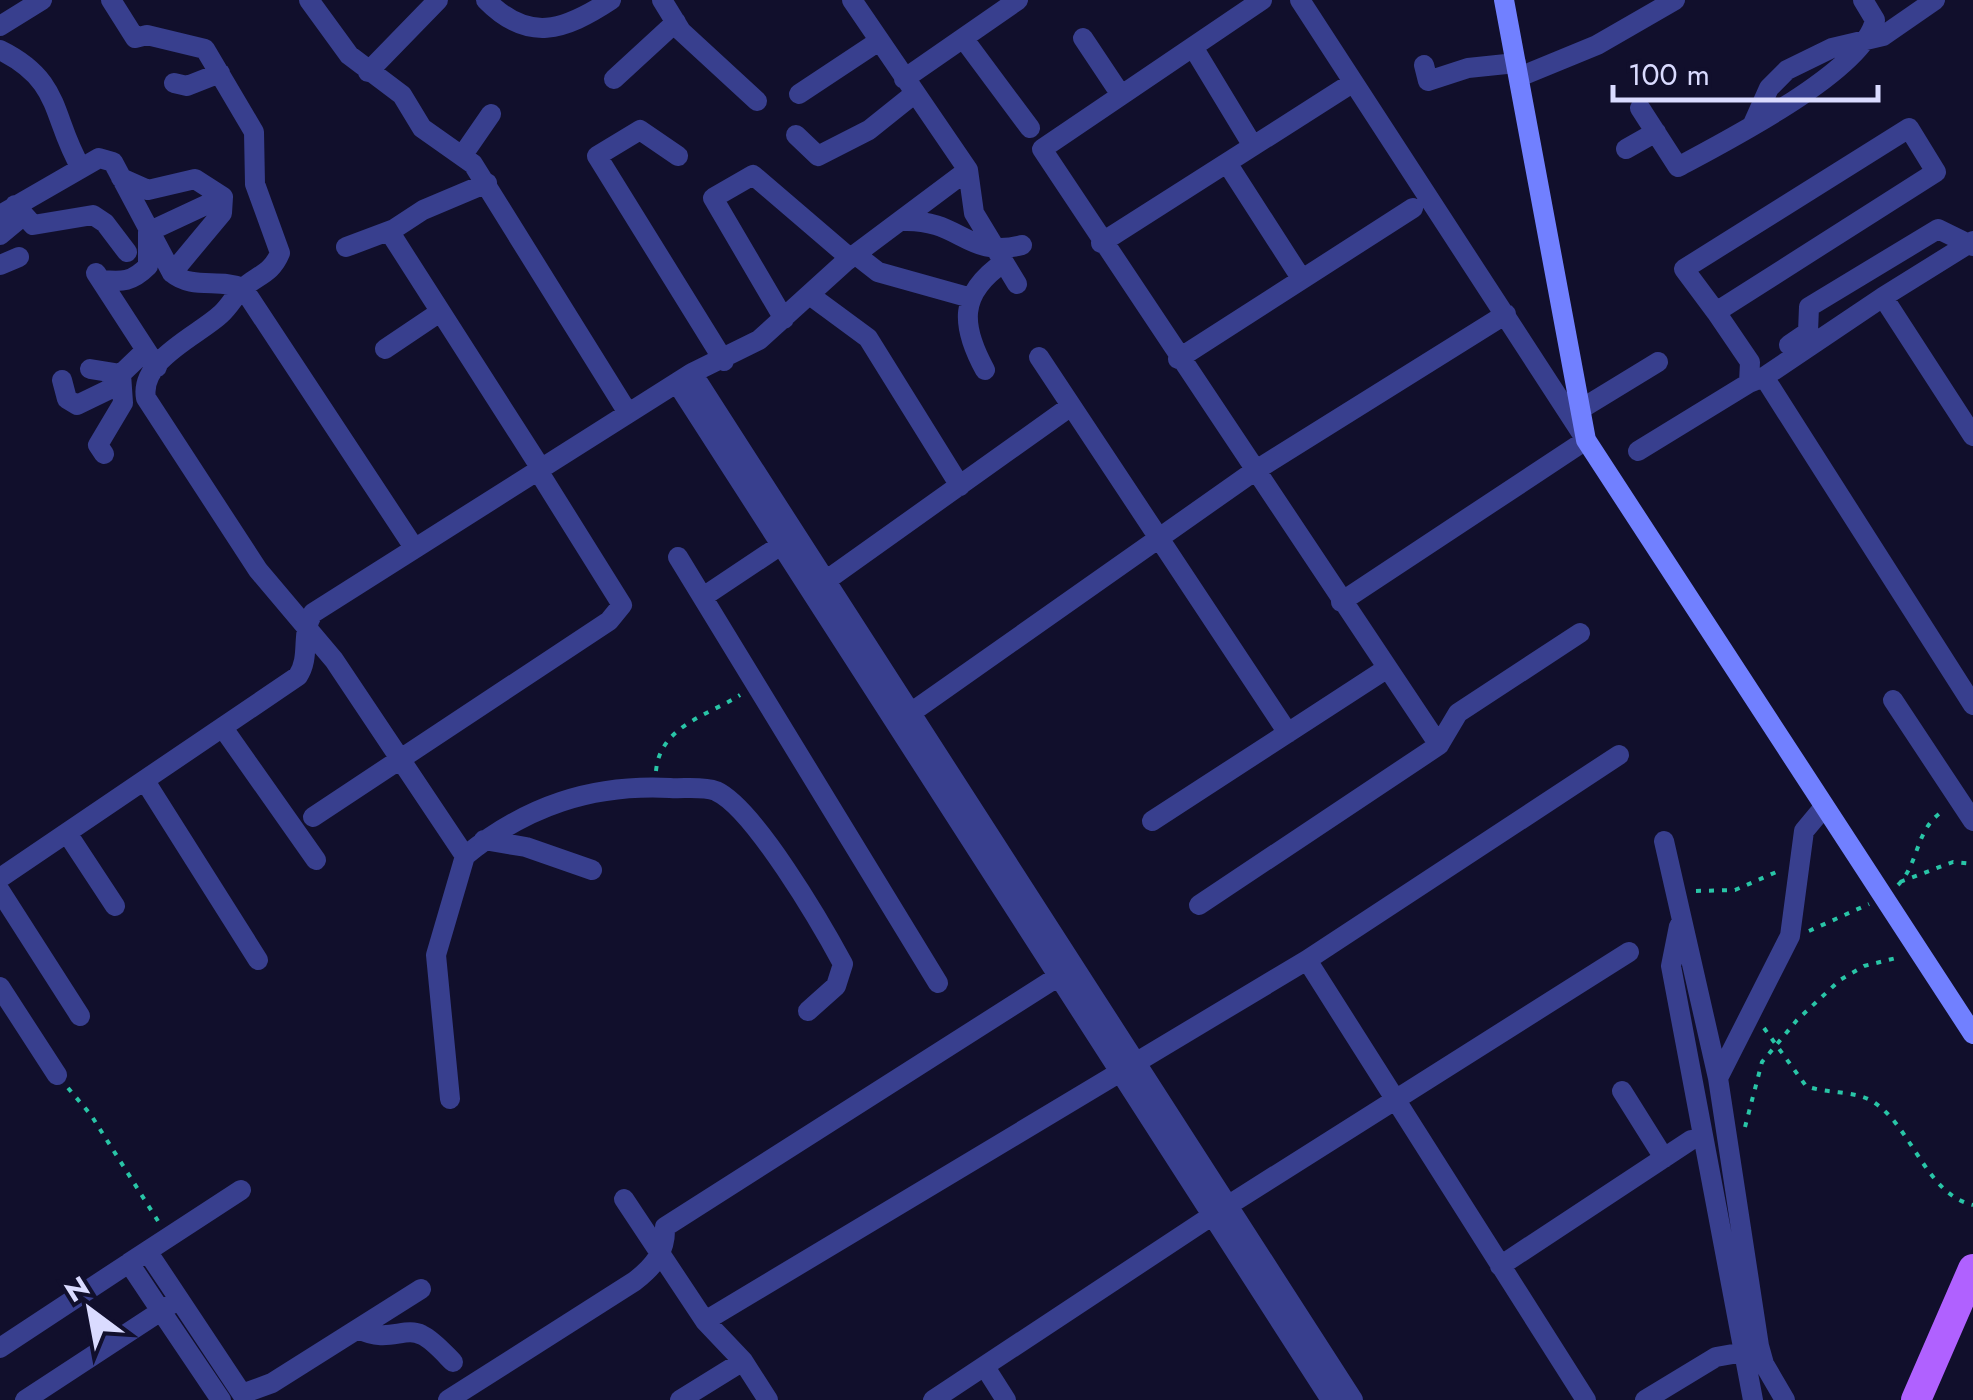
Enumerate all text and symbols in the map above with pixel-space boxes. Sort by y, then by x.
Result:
scale bar [1613,40,1878,102]
text: 100 m [1628,53,1710,96]
north arrow [40,1260,140,1360]
text: N [57,1266,97,1312]

